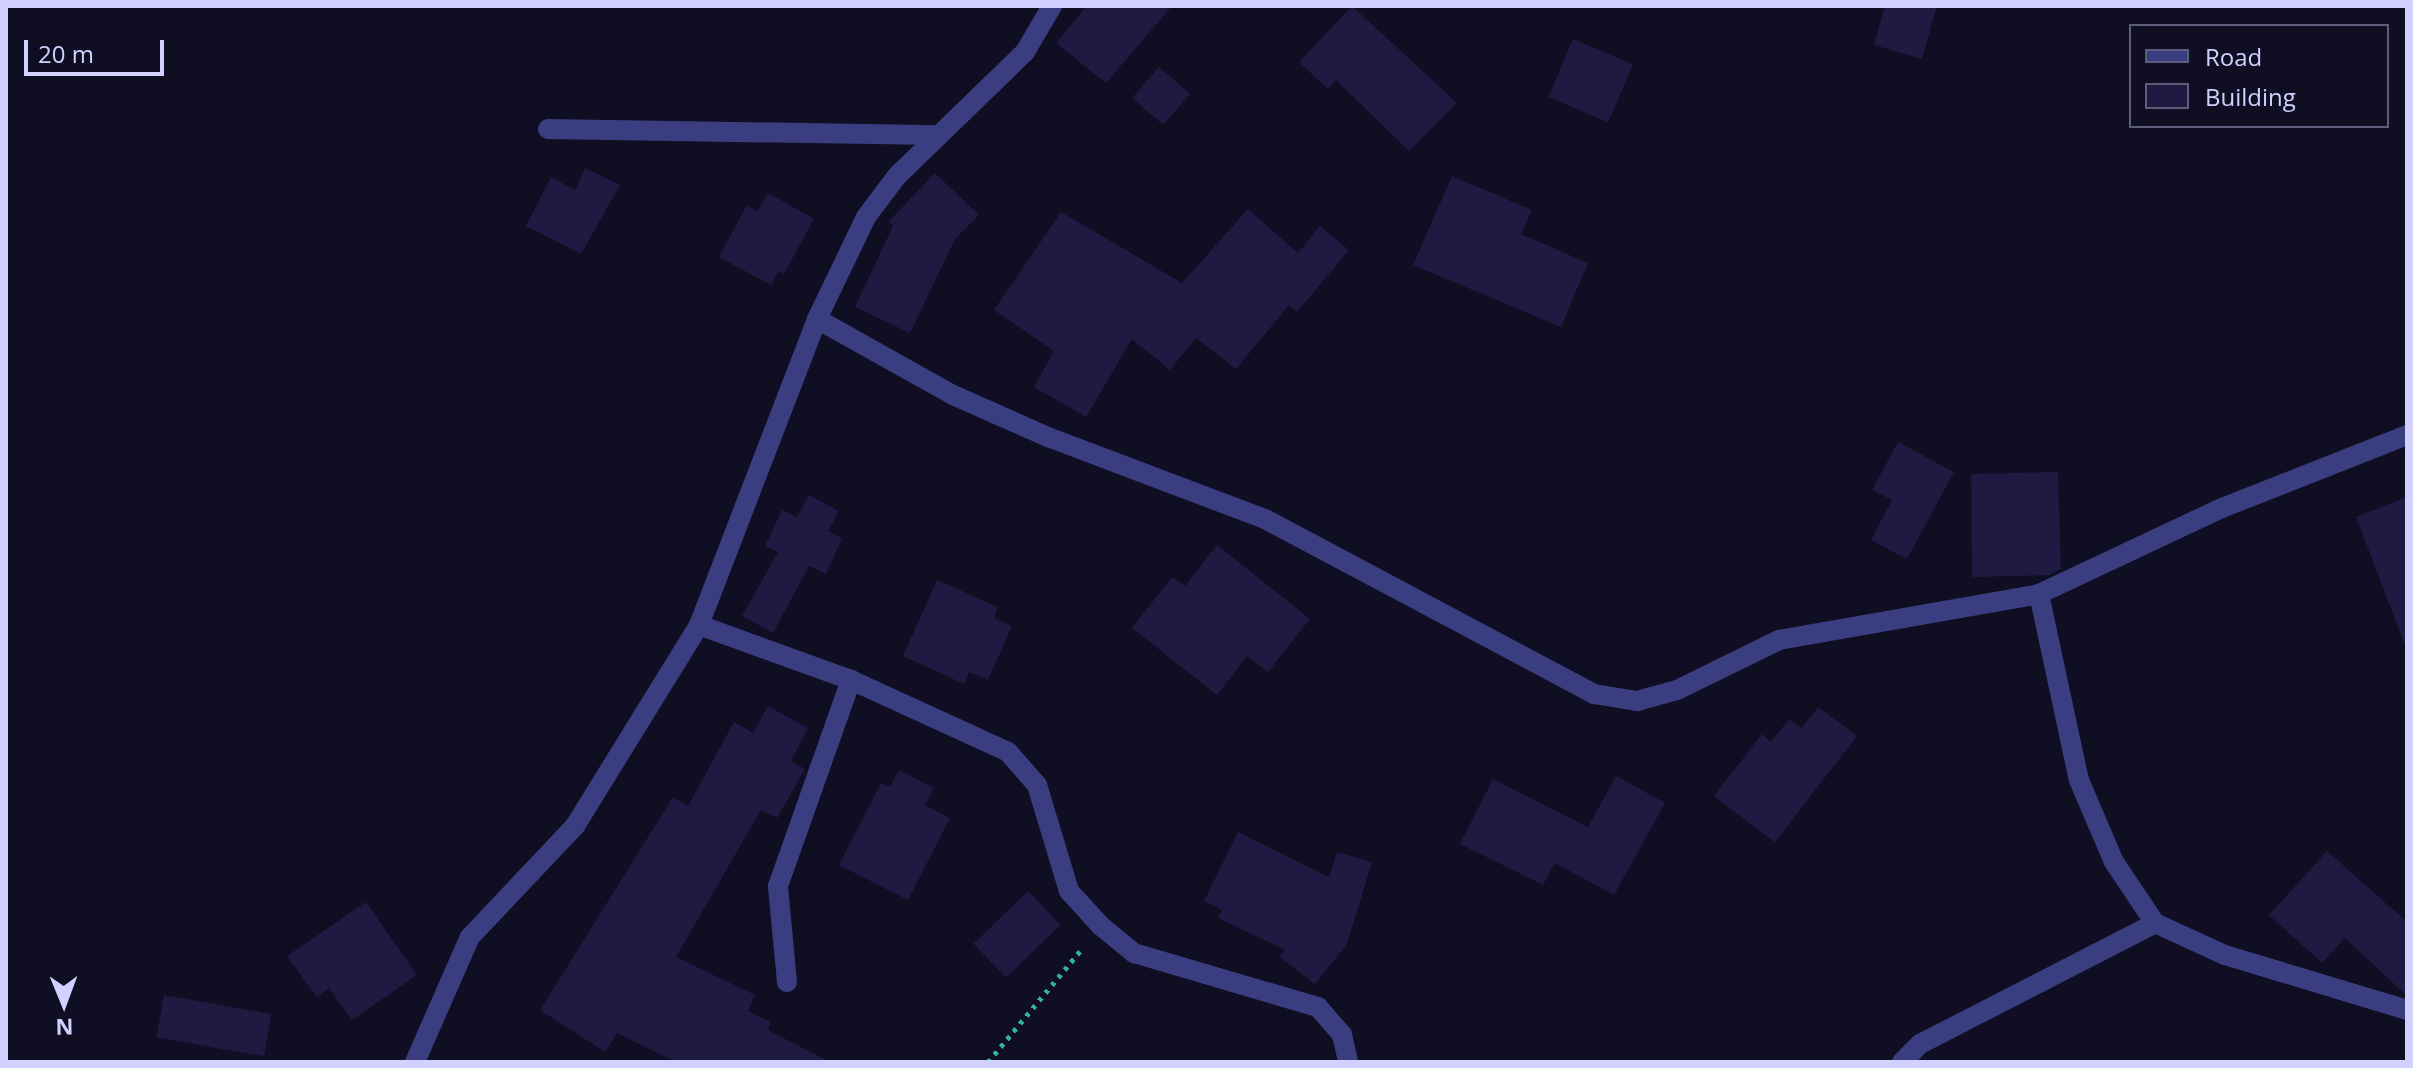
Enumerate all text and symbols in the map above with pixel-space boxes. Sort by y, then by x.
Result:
scale bar [28,24,168,74]
legend [2129,24,2389,128]
text: 20 m [38,37,94,70]
text: Road [2205,40,2262,73]
text: Building [2205,80,2296,113]
north arrow [24,964,104,1044]
text: N [55,1013,74,1043]

